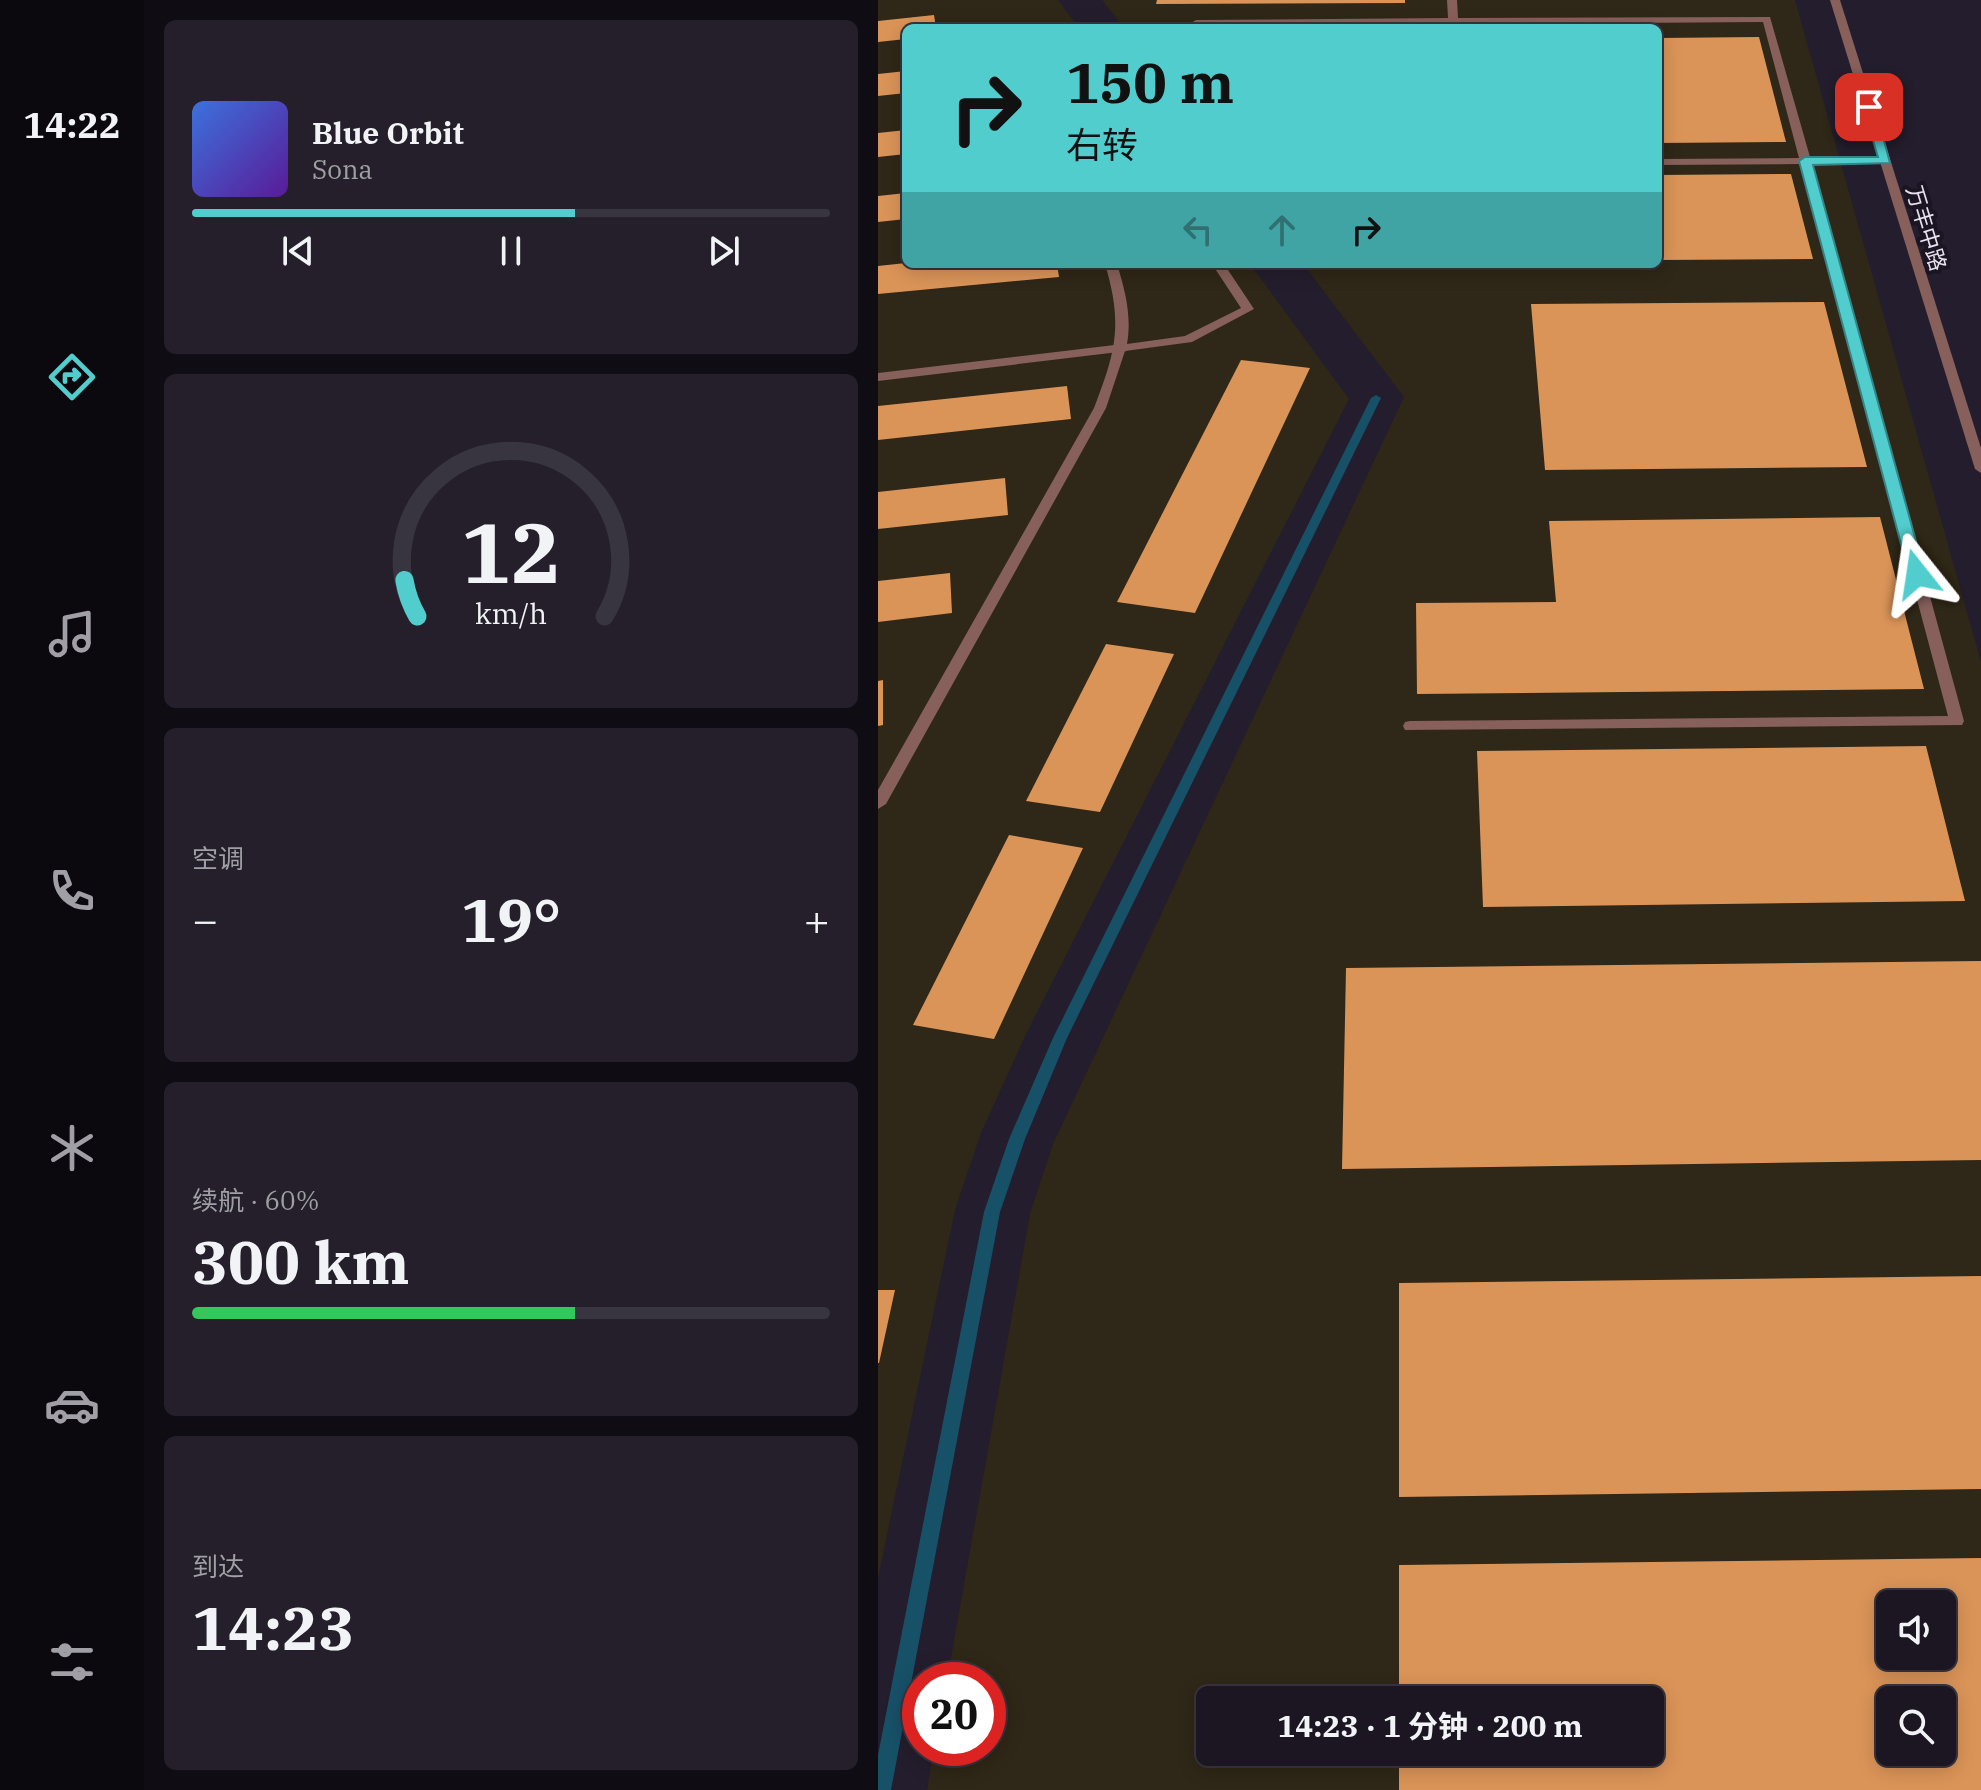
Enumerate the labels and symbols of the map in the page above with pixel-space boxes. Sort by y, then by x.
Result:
pin [1835,73,1903,141]
street label: 万丰中路 [1900,182,1954,274]
position arrow [1875,532,1959,616]
speed limit sign: 20 [902,1662,1006,1766]

